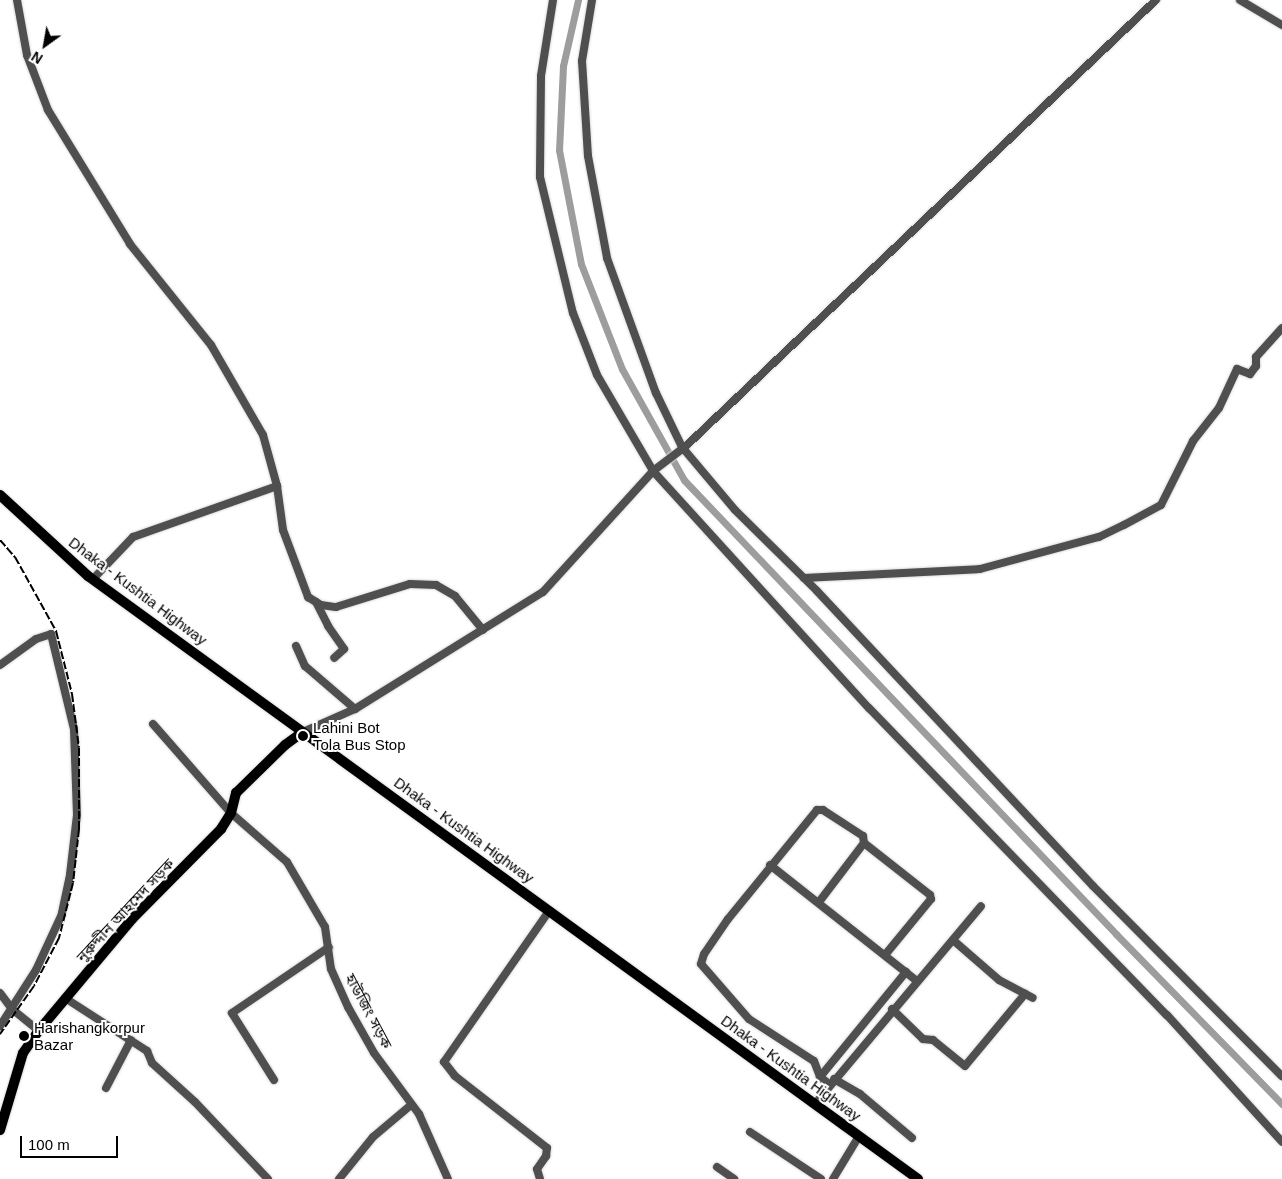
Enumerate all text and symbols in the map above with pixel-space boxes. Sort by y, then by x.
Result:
north arrow [20,20,70,70]
text: N [29,48,46,67]
street label: Dhaka - Kushtia Highway [65,533,211,649]
place label: Lahini Bot Tola Bus Stop [313,718,406,753]
marker: Lahini Bot Tola Bus Stop [297,730,309,742]
street label: Dhaka - Kushtia Highway [391,773,537,887]
street label: নুরুদ্দীন আহমেদ সড়ক [72,855,178,965]
street label: হাউজিং সড়ক [342,970,396,1052]
street label: Dhaka - Kushtia Highway [718,1011,864,1125]
place label: Harishangkorpur Bazar [34,1018,145,1053]
marker: Harishangkorpur Bazar [18,1030,30,1042]
scale bar [22,1126,120,1158]
text: 100 m [28,1136,70,1153]

